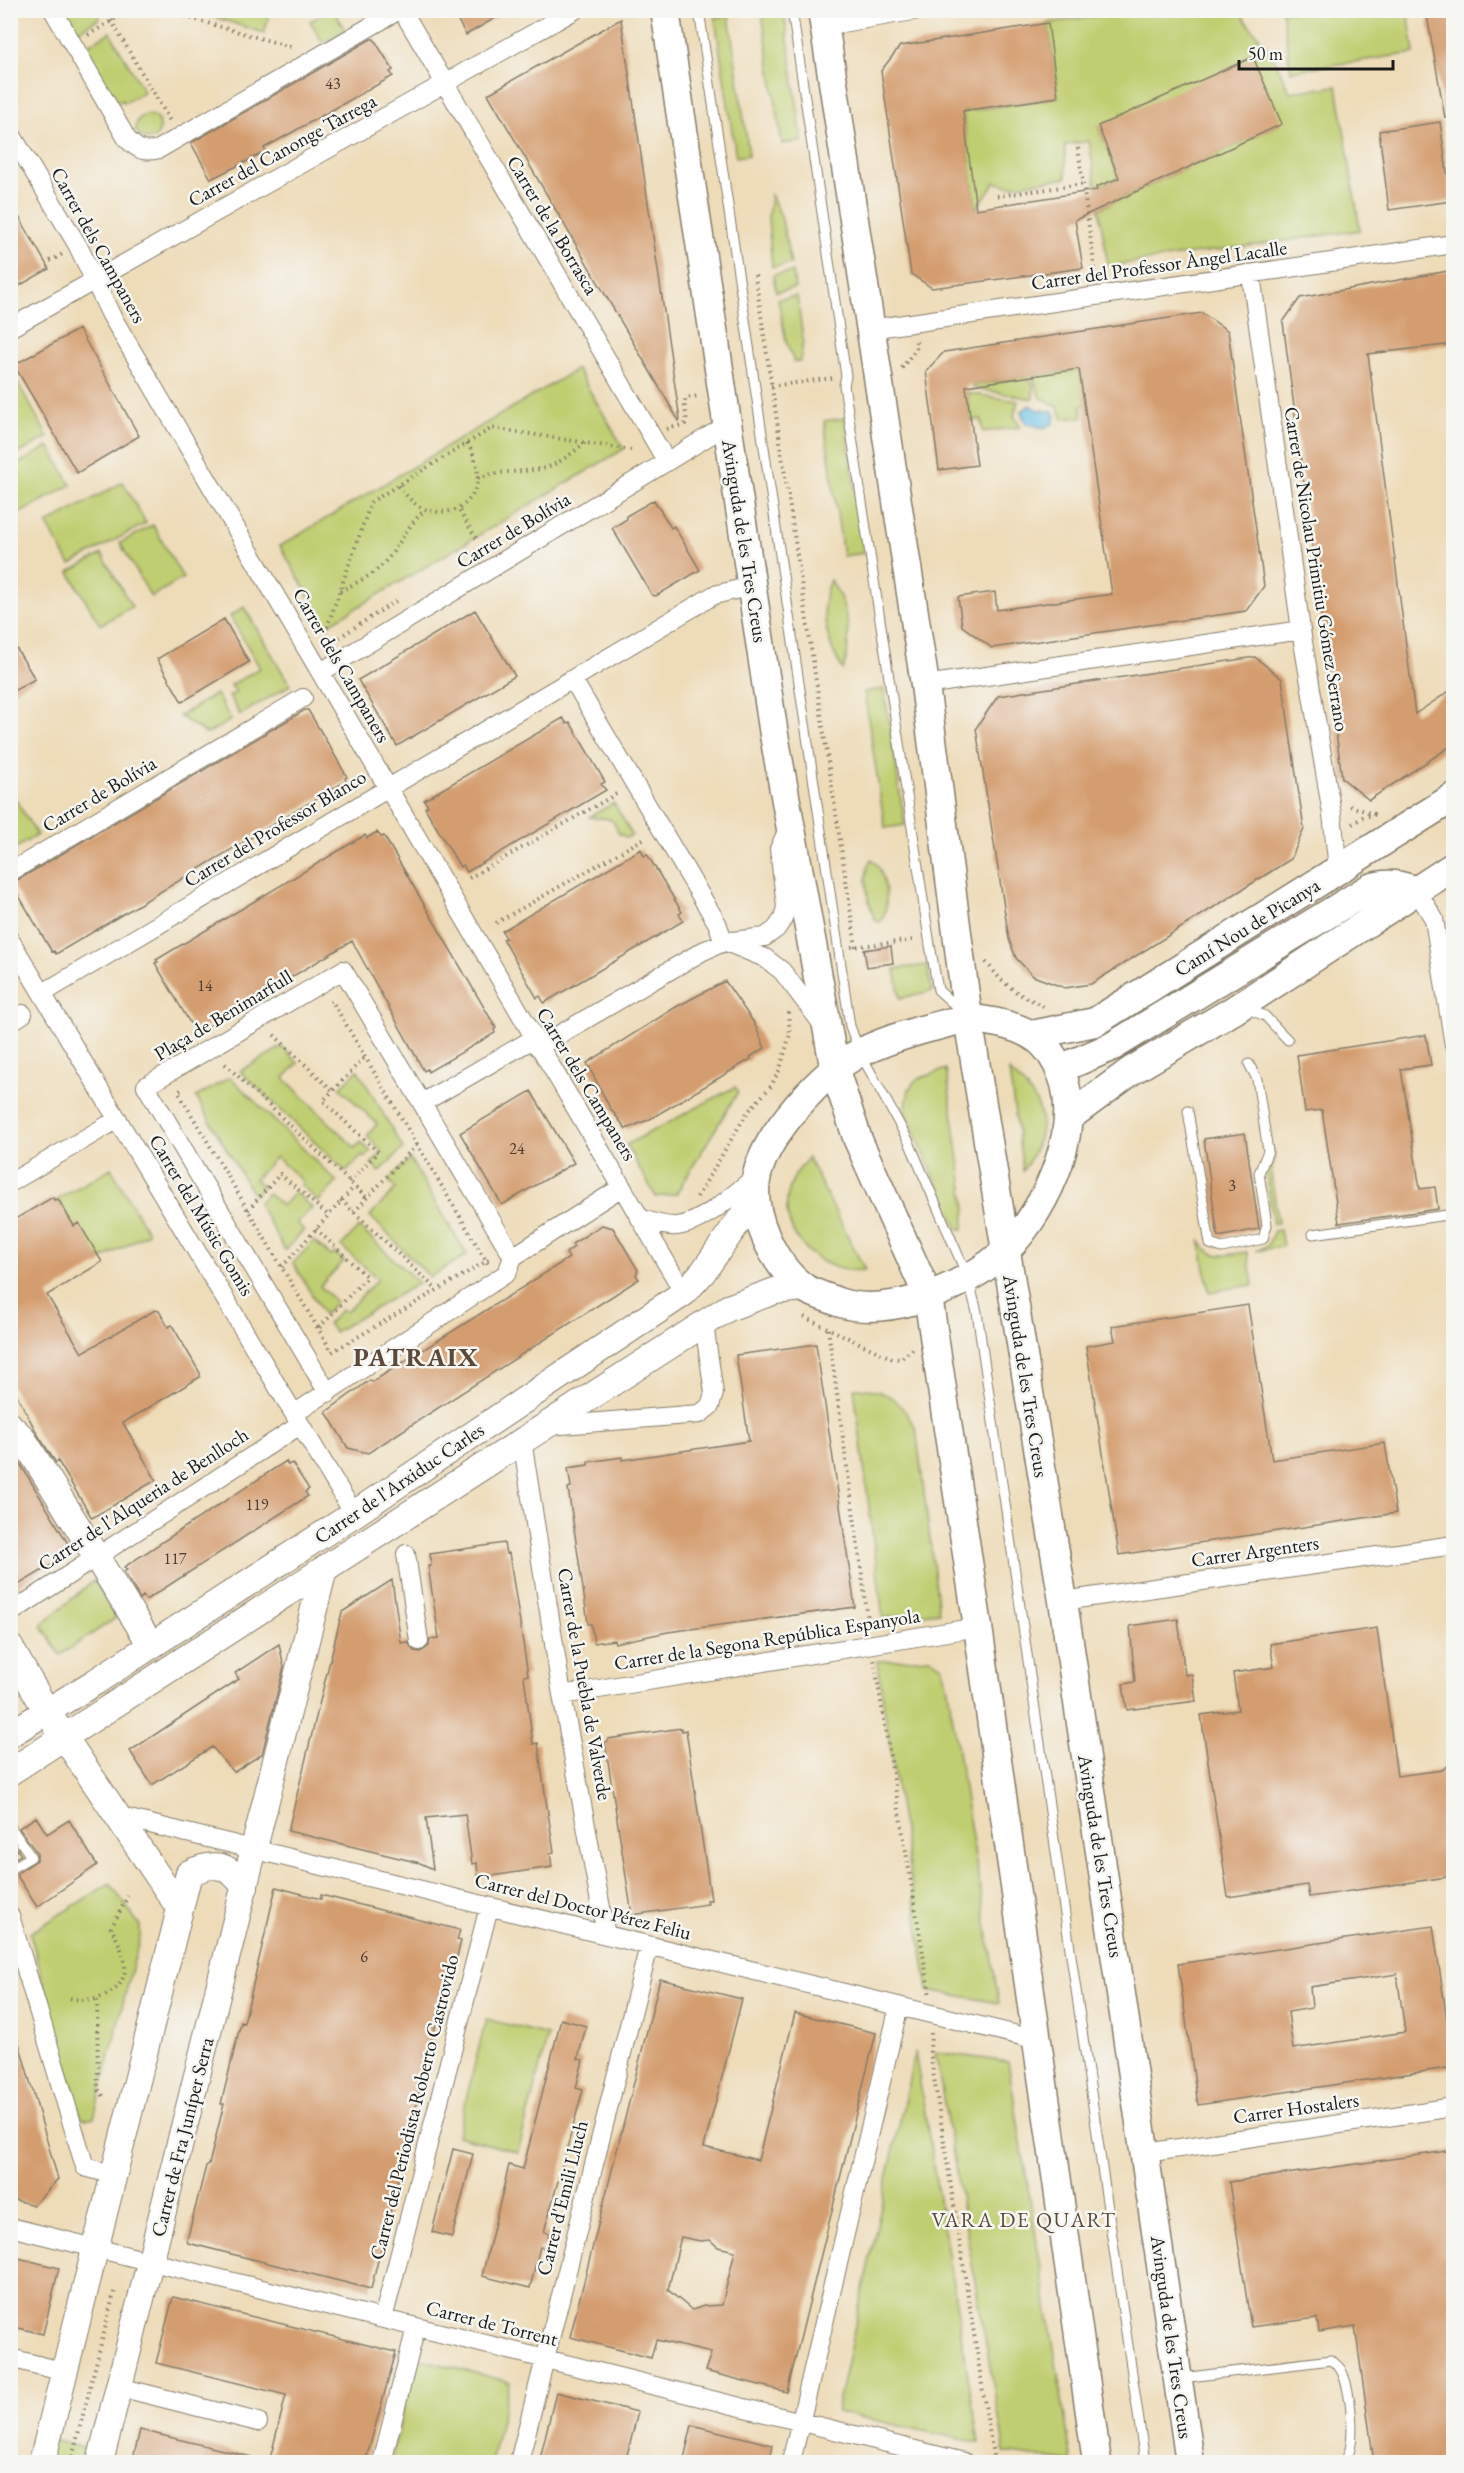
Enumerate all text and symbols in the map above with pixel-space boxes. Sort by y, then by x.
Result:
scale bar [1239,33,1394,71]
text: 50 m [1248,42,1283,65]
house number: 43 [325,73,341,94]
street label: Carrer del Canonge Tàrrega [183,87,381,213]
street label: Carrer de la Borrasca [501,151,605,299]
street label: Carrer dels Campaners [45,162,153,328]
street label: Carrer del Professor Àngel Lacalle [1029,234,1289,296]
street label: Carrer de Nicolau Primitiu Gómez Serrano [1278,405,1356,733]
street label: Avinguda de les Tres Creus [716,437,774,644]
street label: Carrer de Bolívia [451,486,575,574]
street label: Carrer dels Campaners [287,583,397,747]
street label: Carrer de Bolívia [37,750,161,838]
street label: Carrer del Professor Blanco [179,763,371,893]
street label: Camí Nou de Picanya [1169,872,1325,982]
street label: Plaça de Benimarfull [149,963,297,1067]
house number: 14 [197,975,213,996]
street label: Carrer dels Campaners [531,1003,643,1165]
street label: Carrer del Músic Gomis [143,1129,261,1301]
house number: 24 [509,1138,525,1159]
house number: 3 [1228,1175,1236,1196]
street label: Avinguda de les Tres Creus [997,1272,1055,1479]
district label: PATRAIX [353,1340,479,1374]
street label: Carrer de l'Arxiduc Carles [309,1416,489,1550]
street label: Carrer de l'Alqueria de Benlloch [33,1421,253,1577]
house number: 119 [245,1494,269,1515]
street label: Carrer Argenters [1189,1529,1321,1573]
house number: 117 [163,1548,187,1569]
street label: Carrer de la Puebla de Valverde [552,1566,618,1803]
street label: Carrer de la Segona República Espanyola [612,1602,922,1676]
street label: Avinguda de les Tres Creus [1072,1752,1130,1959]
street label: Carrer del Doctor Pérez Feliu [472,1867,694,1946]
house number: 6 [360,1946,368,1967]
street label: Carrer del Periodista Roberto Castrovido [363,1952,465,2262]
street label: Carrer de Fra Juníper Serra [145,2034,219,2240]
street label: Carrer Hostalers [1232,2086,1360,2130]
street label: Carrer d'Emili Lluch [530,2118,594,2278]
district label: VARA DE QUART [932,2206,1116,2234]
street label: Avinguda de les Tres Creus [1145,2233,1199,2440]
street label: Carrer de Torrent [423,2294,561,2352]

